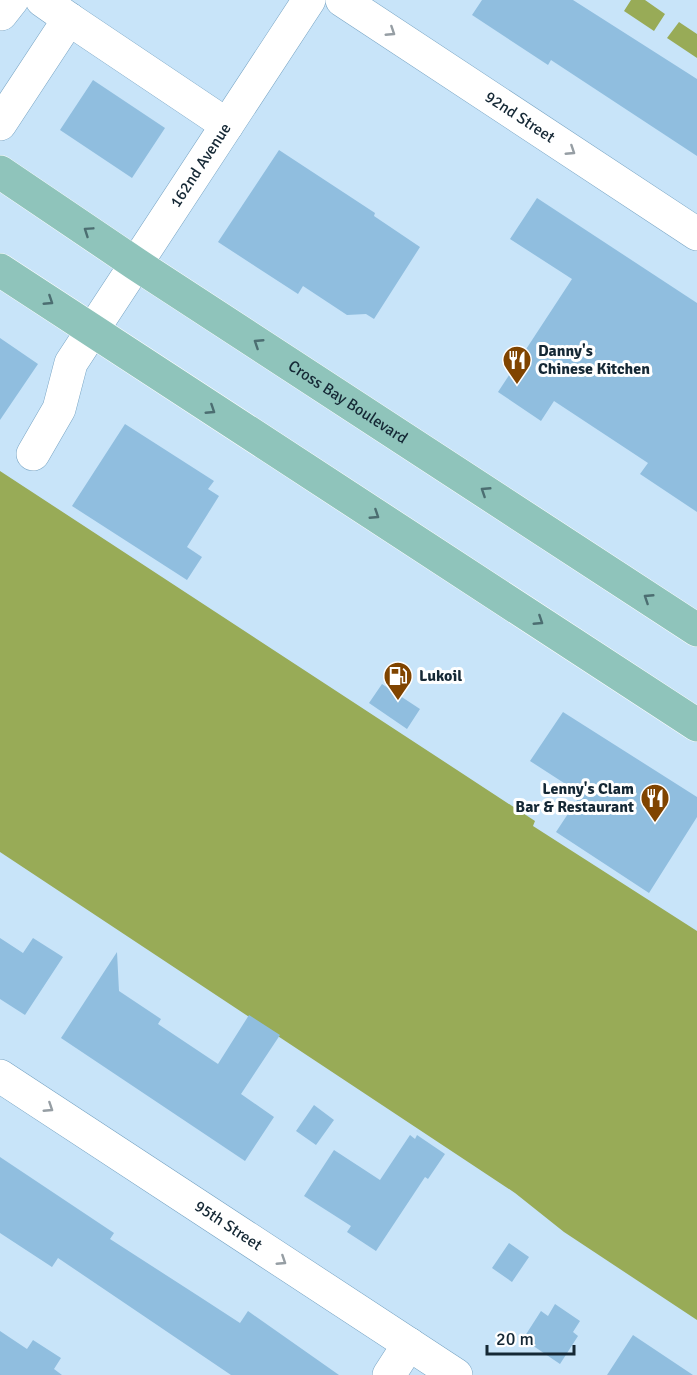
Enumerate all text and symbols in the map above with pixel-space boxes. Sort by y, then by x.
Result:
one-way arrow [384,25,395,36]
street label: 92nd Street [481,87,559,148]
street label: 162nd Avenue [166,119,236,211]
one-way arrow [564,144,575,155]
one-way arrow [83,227,94,238]
one-way arrow [43,294,53,306]
one-way arrow [254,339,264,351]
place label: Danny's Chinese Kitchen [538,341,650,379]
restaurant icon: Danny's Chinese Kitchen [501,344,533,386]
street label: Cross Bay Boulevard [284,356,411,448]
one-way arrow [205,403,216,414]
one-way arrow [480,488,491,499]
one-way arrow [369,508,380,519]
one-way arrow [644,594,655,605]
one-way arrow [532,614,543,625]
fuel station icon: Lukoil [382,660,414,702]
place label: Lukoil [419,666,462,686]
place label: Lenny's Clam Bar & Restaurant [515,779,634,817]
restaurant icon: Lenny's Clam Bar & Restaurant [639,782,671,824]
one-way arrow [43,1100,53,1112]
street label: 95th Street [191,1196,266,1255]
one-way arrow [275,1254,286,1265]
scale bar [487,1318,574,1356]
text: 20 m [496,1328,534,1350]

